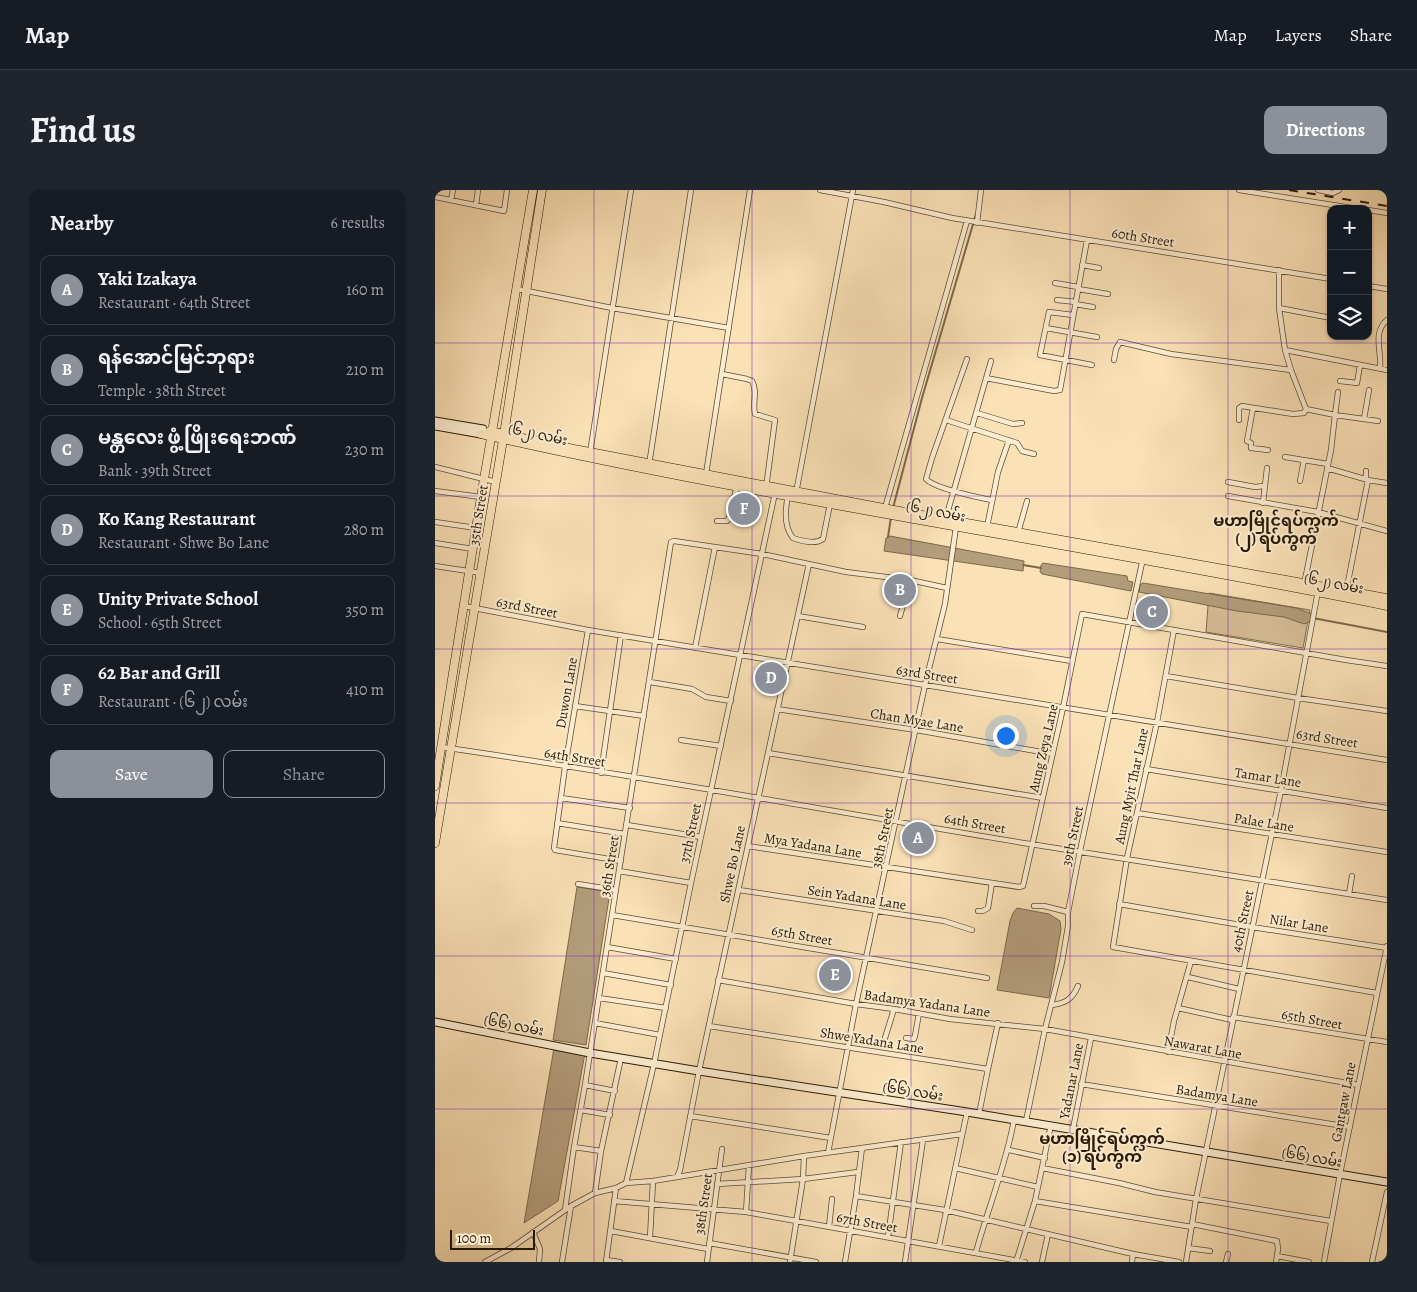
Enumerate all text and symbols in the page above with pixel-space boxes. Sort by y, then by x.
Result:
text: Map [25,19,69,51]
text: Map [1214,23,1247,47]
text: Layers [1275,23,1322,47]
text: Share [1350,23,1392,47]
text: Find us [30,106,136,154]
button: Directions [1264,106,1387,154]
map controls [1327,205,1372,340]
button: + [1327,205,1372,250]
text: Nearby [50,209,113,237]
text: 6 results [331,212,385,234]
street label: 60th Street [1110,223,1176,252]
button: − [1327,250,1372,295]
text: Yaki Izakaya [98,266,197,292]
text: A [62,279,72,301]
text: 160 m [346,279,384,301]
text: Restaurant · 64th Street [98,292,250,314]
button: layers [1327,295,1372,340]
text: ရန်အောင်မြင်ဘုရား [98,345,255,371]
text: B [62,359,72,381]
text: 210 m [346,359,384,381]
text: Temple · 38th Street [98,380,226,402]
street label: (၆၂) လမ်း [506,418,569,452]
text: မန္တလေး ဖွံ့ဖြိုးရေးဘဏ် [98,425,297,451]
text: C [62,439,72,461]
text: 230 m [345,439,384,461]
text: Bank · 39th Street [98,460,212,482]
street label: 35th Street [464,483,493,547]
pin: F [728,490,760,528]
street label: (၆၂) လမ်း [904,495,967,529]
text: Ko Kang Restaurant [98,506,256,532]
district label: မဟာမြိုင်ရပ်ကွက် (၂) ရပ်ကွက် [1213,509,1339,552]
text: D [61,519,73,541]
text: 280 m [344,519,384,541]
text: Restaurant · Shwe Bo Lane [98,532,269,554]
street label: (၆၂) လမ်း [1302,567,1365,601]
pin: B [884,571,916,609]
text: Unity Private School [98,586,258,612]
street label: 63rd Street [495,592,560,623]
pin: C [1136,593,1168,631]
text: E [62,599,72,621]
text: 350 m [345,599,384,621]
text: School · 65th Street [98,612,221,634]
street label: Duwon Lane [551,656,582,730]
pin: D [755,659,787,697]
text: 62 Bar and Grill [98,660,220,686]
street label: 63rd Street [895,660,960,689]
text: F [63,679,71,701]
text: 410 m [346,679,384,701]
text: Restaurant · (၆၂) လမ်း [98,691,248,713]
street label: Aung Zeya Lane [1024,702,1063,795]
street label: Chan Myae Lane [869,704,965,737]
your location [993,723,1019,749]
street label: 63rd Street [1295,724,1360,753]
street label: Aung Myit Thar Lane [1110,726,1153,847]
street label: 64th Street [543,743,607,772]
button: Save [50,750,213,798]
button: Share [223,750,385,798]
street label: Tamar Lane [1233,763,1303,792]
street label: 37th Street [675,801,706,865]
street label: 39th Street [1057,804,1088,868]
street label: 38th Street [867,805,898,870]
street label: Palae Lane [1233,808,1295,837]
street label: 64th Street [943,809,1008,838]
pin: A [902,819,934,857]
street label: Shwe Bo Lane [715,824,750,905]
street label: Mya Yadana Lane [763,828,863,863]
street label: 36th Street [595,834,624,898]
street label: Sein Yadana Lane [806,880,908,915]
street label: 40th Street [1227,888,1258,954]
street label: Nilar Lane [1268,909,1330,938]
street label: 65th Street [770,921,834,950]
pin: E [819,956,851,994]
street label: Badamya Yadana Lane [863,985,991,1022]
street label: 65th Street [1280,1005,1344,1034]
street label: (၆၆) လမ်း [482,1009,546,1041]
street label: Shwe Yadana Lane [819,1023,925,1058]
street label: Nawarat Lane [1162,1031,1243,1064]
street label: Yadanar Lane [1055,1041,1088,1122]
street label: Gantgaw Lane [1326,1060,1361,1144]
street label: (၆၆) လမ်း [881,1076,945,1106]
street label: Badamya Lane [1174,1080,1259,1111]
district label: မဟာမြိုင်ရပ်ကွက် (၁) ရပ်ကွက် [1039,1127,1165,1170]
street label: (၆၆) လမ်း [1280,1142,1344,1172]
street label: 38th Street [690,1172,717,1236]
street label: 67th Street [835,1208,899,1237]
scale bar [450,1227,535,1250]
text: 100 m [457,1229,491,1248]

